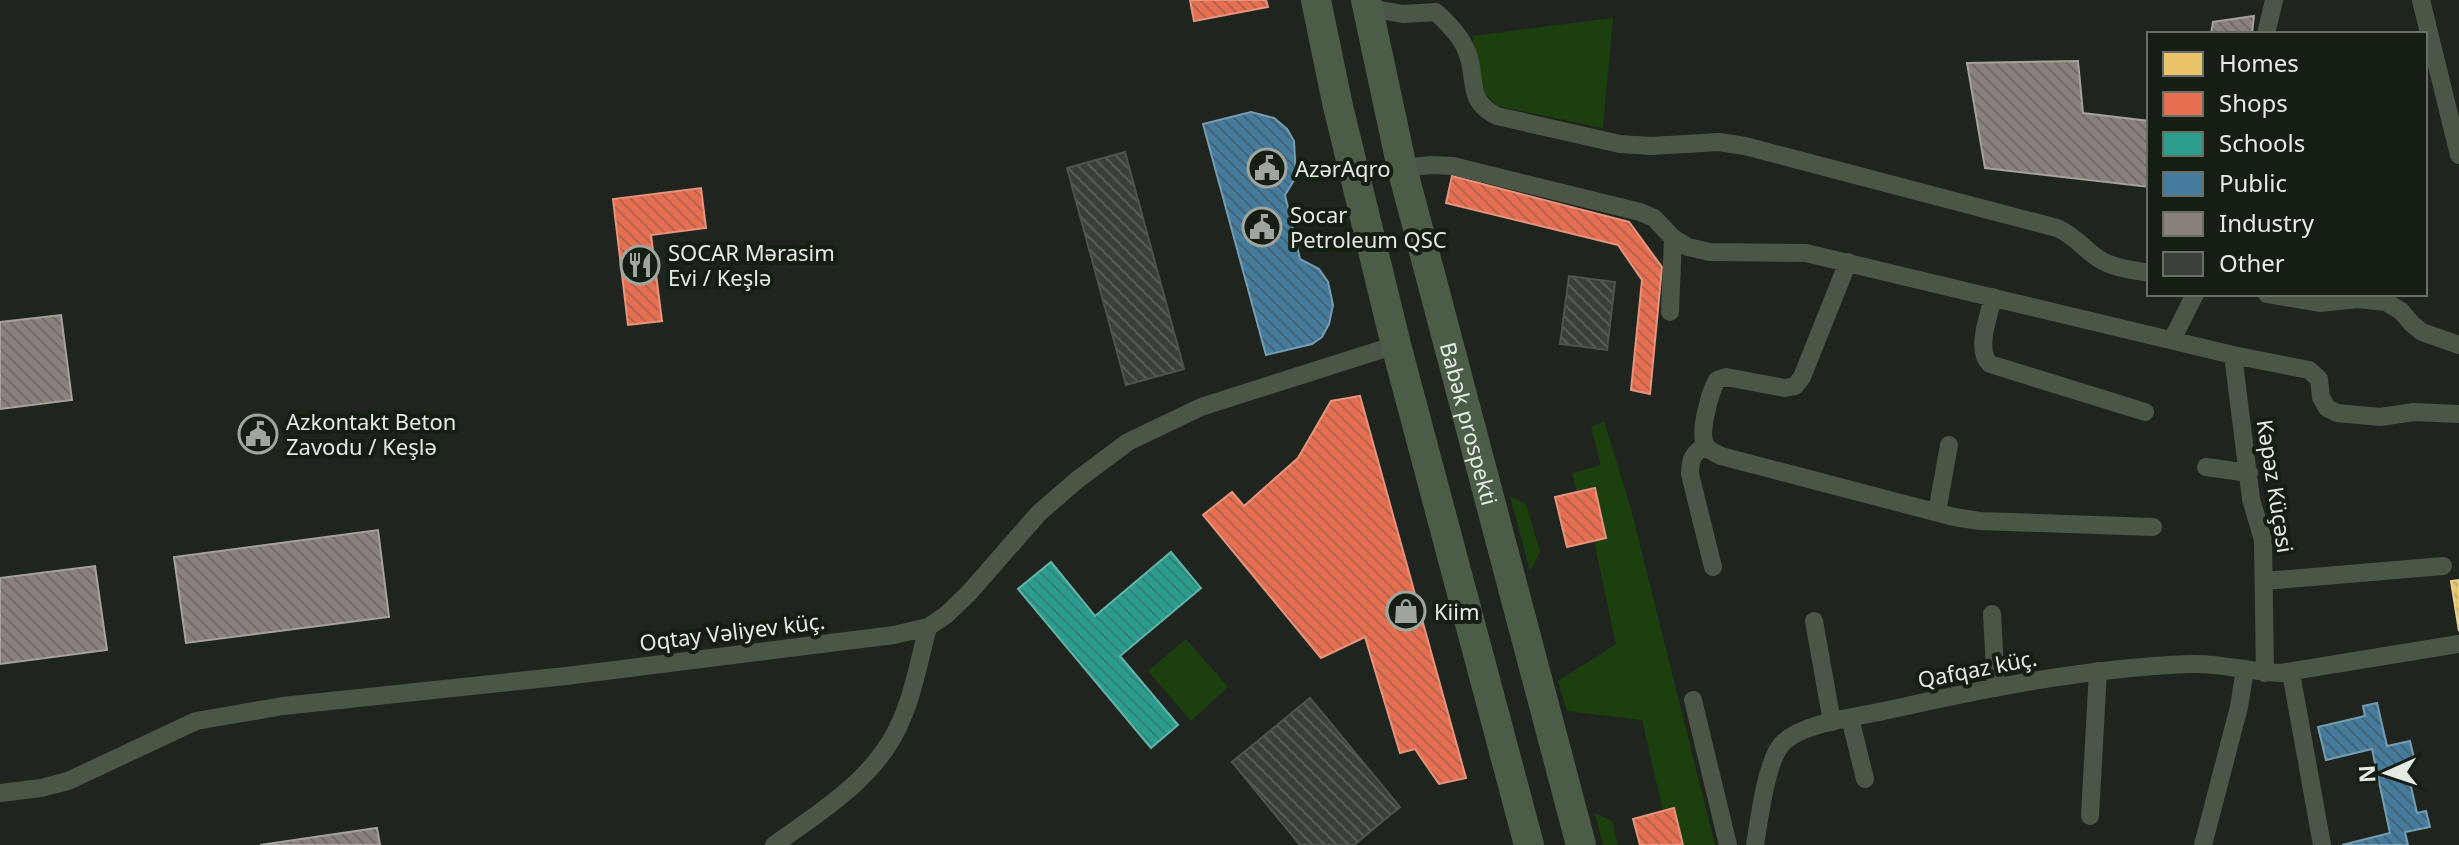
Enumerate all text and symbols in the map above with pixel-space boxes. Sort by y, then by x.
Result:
legend [2147,32,2427,296]
text: Homes [2219,46,2299,79]
text: Shops [2219,86,2288,119]
text: Schools [2219,126,2305,159]
public building icon: AzərAqro [1246,147,1288,189]
place label: AzərAqro [1295,153,1390,183]
text: Public [2219,166,2287,199]
place label: Socar Petroleum QSC [1290,199,1447,254]
public building icon: Socar Petroleum QSC [1241,206,1283,248]
text: Industry [2219,206,2315,239]
place label: SOCAR Mərasim Evi / Keşlə [668,237,835,292]
restaurant icon: SOCAR Mərasim Evi / Keşlə [619,244,661,286]
text: Other [2219,246,2285,279]
street label: Babək prospekti [1434,339,1505,508]
place label: Azkontakt Beton Zavodu / Keşlə [286,406,456,461]
public building icon: Azkontakt Beton Zavodu / Keşlə [237,413,279,455]
street label: Kəpəz Küçəsi [2251,417,2301,555]
shop icon: Kiim [1385,590,1427,632]
place label: Kiim [1434,596,1480,626]
street label: Oqtay Vəliyev küç. [637,605,827,657]
street label: Qafqaz küç. [1915,642,2039,694]
north arrow [2347,733,2427,813]
text: N [2351,764,2381,784]

